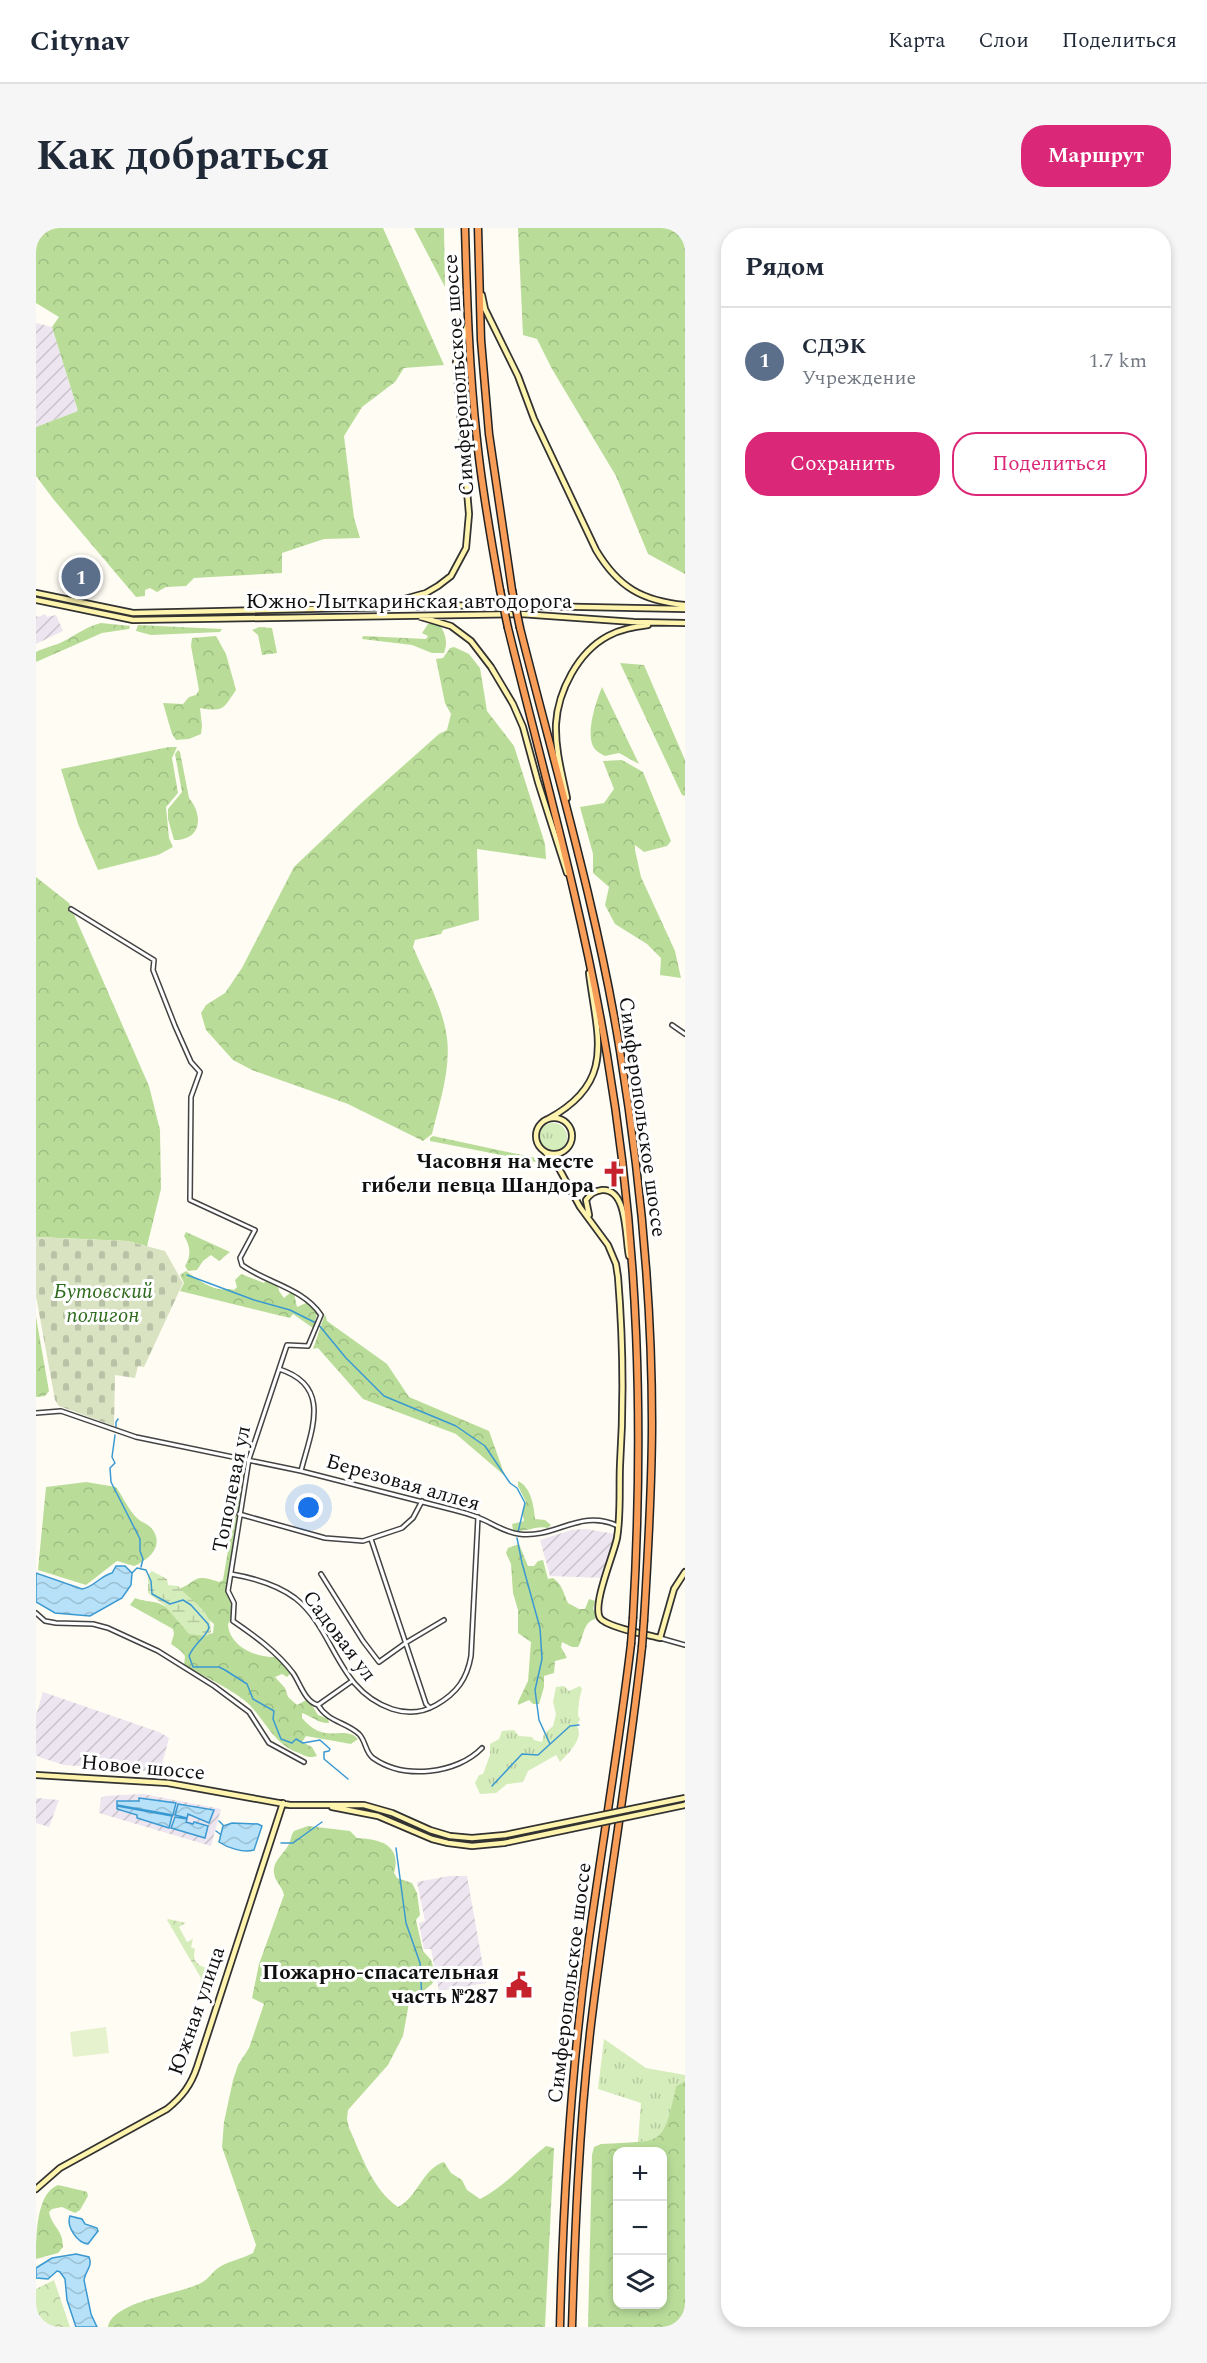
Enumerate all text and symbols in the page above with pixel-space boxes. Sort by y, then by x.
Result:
text: Citynav [30,20,129,63]
text: Карта [888,25,945,57]
text: Слои [978,25,1029,57]
text: Поделиться [1062,25,1177,57]
text: Как добраться [36,125,330,188]
button: Маршрут [1021,125,1171,187]
text: Рядом [745,247,825,287]
street label: Симферопольское шоссе [435,253,483,497]
text: СДЭК [802,330,867,363]
text: 1 [759,346,770,376]
text: 1.7 km [1089,346,1147,376]
text: Учреждение [802,363,916,393]
button: Сохранить [745,432,940,496]
button: Поделиться [952,432,1147,496]
pin: 1 [62,554,100,600]
street label: Южно-Лыткаринская автодорога [246,586,573,618]
street label: Симферопольское шоссе [609,995,675,1239]
place label: Часовня на месте гибели певца Шандора [361,1146,594,1202]
church icon: Часовня на месте гибели певца Шандора [599,1159,629,1189]
park label: Бутовский полигон [53,1276,153,1332]
street label: Тополевая ул [204,1423,260,1555]
street label: Березовая аллея [322,1446,484,1520]
your location [294,1493,323,1522]
street label: Садовая ул [294,1583,384,1689]
street label: Новое шоссе [80,1747,206,1789]
street label: Симферопольское шоссе [539,1861,601,2105]
street label: Южная улица [160,1942,234,2080]
place label: Пожарно-спасательная часть №287 [262,1957,499,2013]
public building icon: Пожарно-спасательная часть №287 [504,1970,534,2000]
map controls [613,2147,667,2309]
button: + [613,2147,667,2201]
button: − [613,2201,667,2255]
button: layers [613,2255,667,2309]

